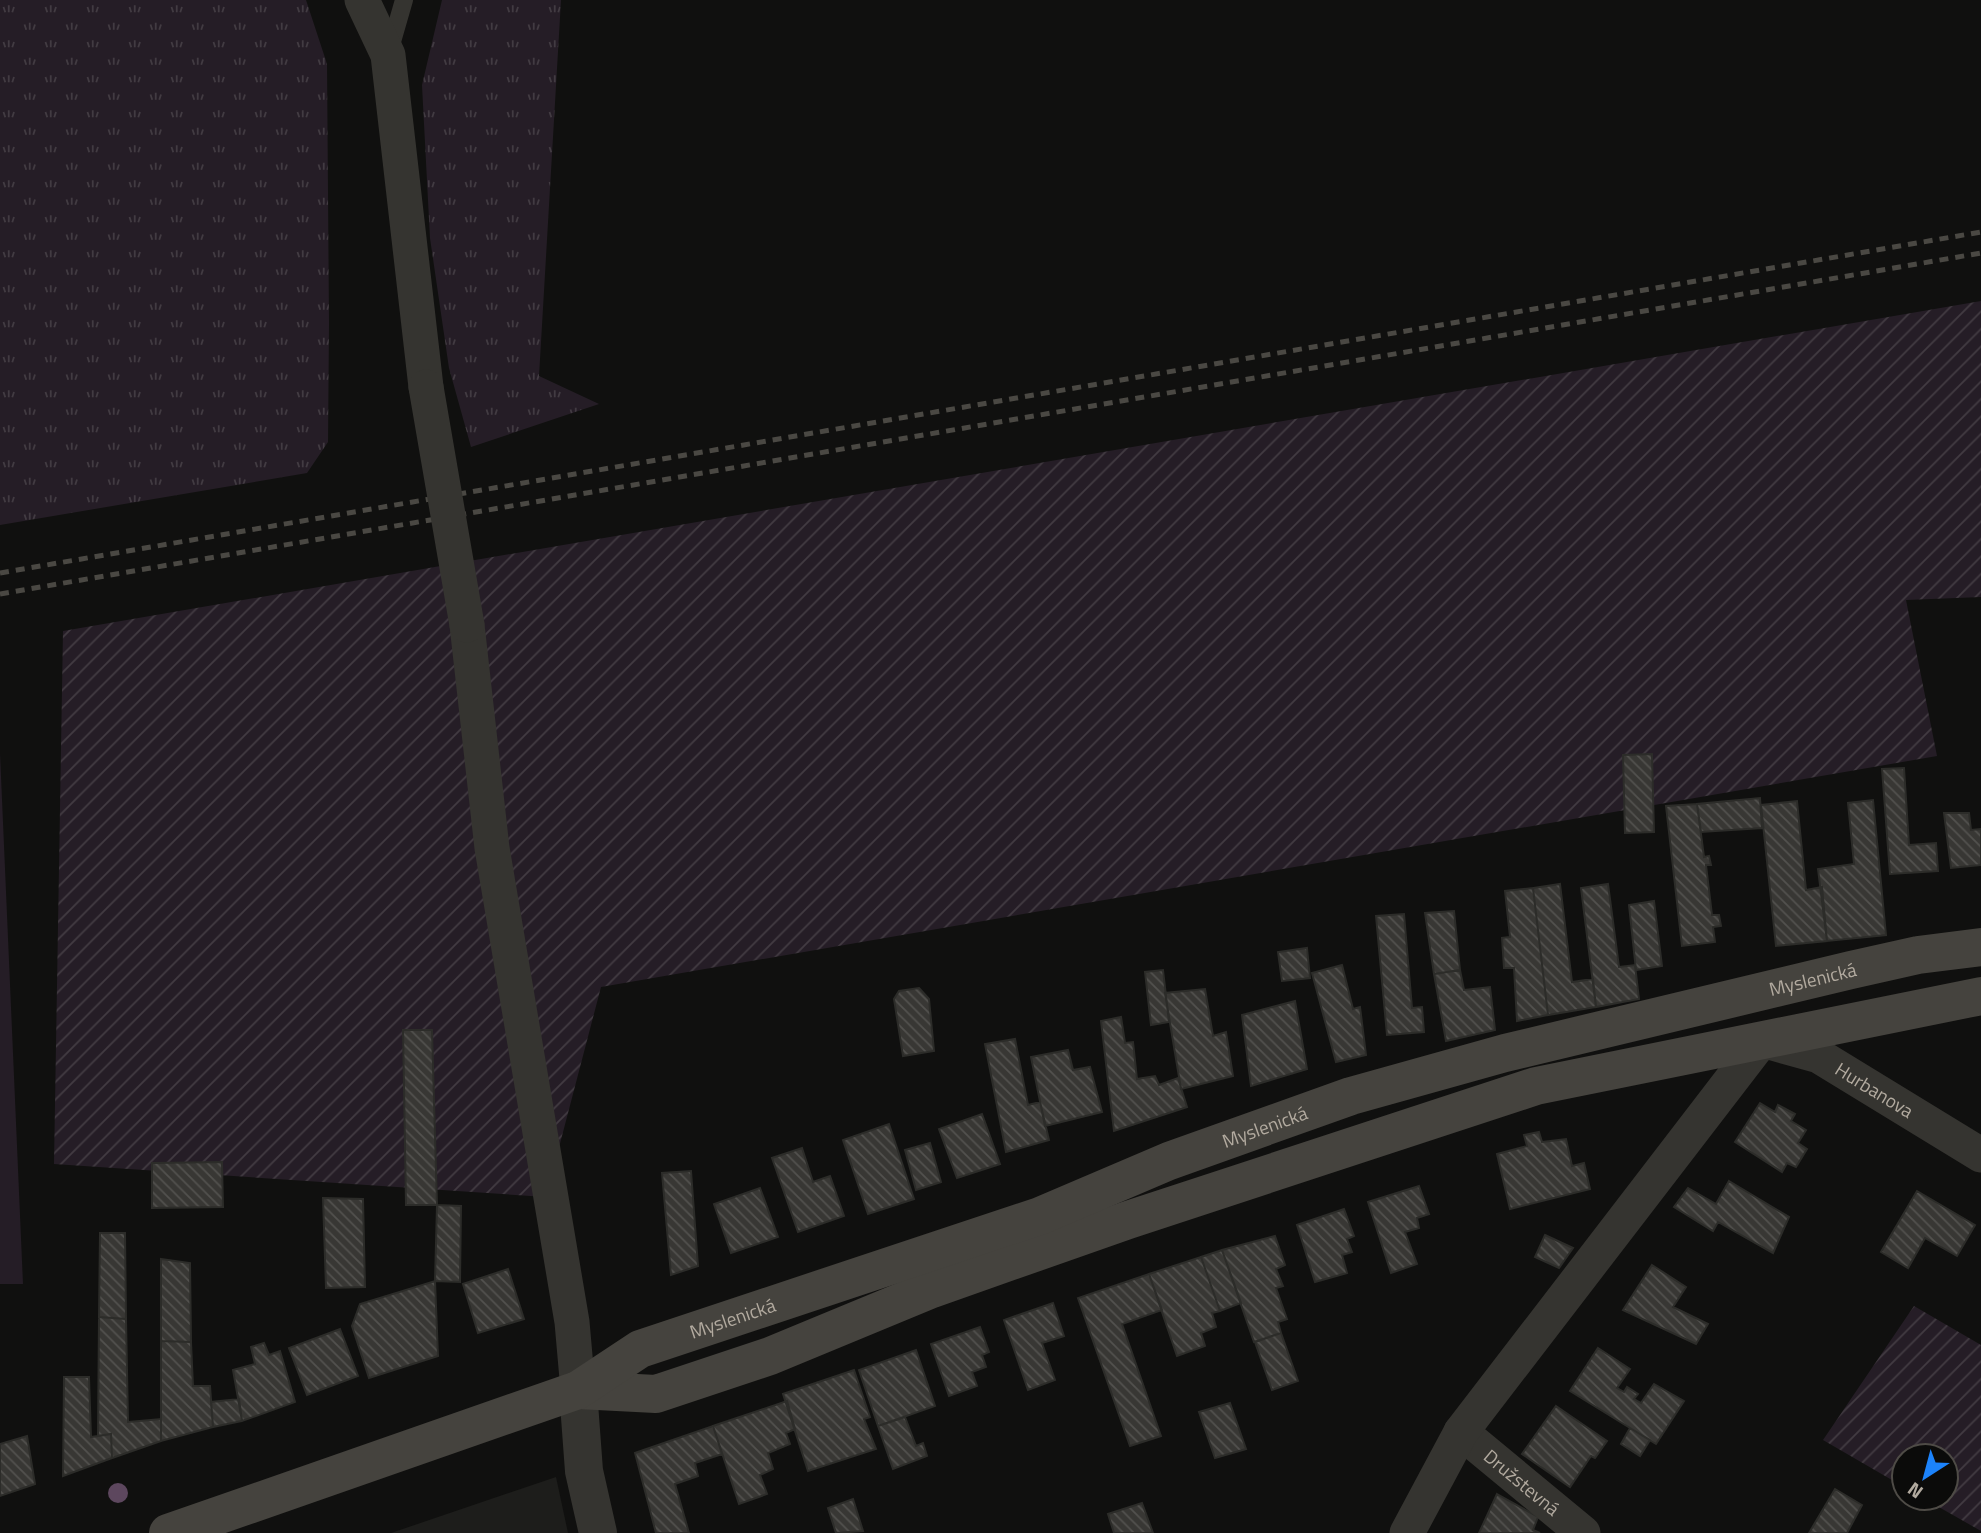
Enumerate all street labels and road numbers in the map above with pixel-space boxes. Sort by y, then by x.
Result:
street label: Myslenická [1766,954,1860,1003]
street label: Hurbanova [1830,1054,1920,1125]
street label: Myslenická [1218,1098,1312,1155]
street label: Myslenická [685,1290,780,1346]
street label: Družstevná [1478,1442,1567,1523]

